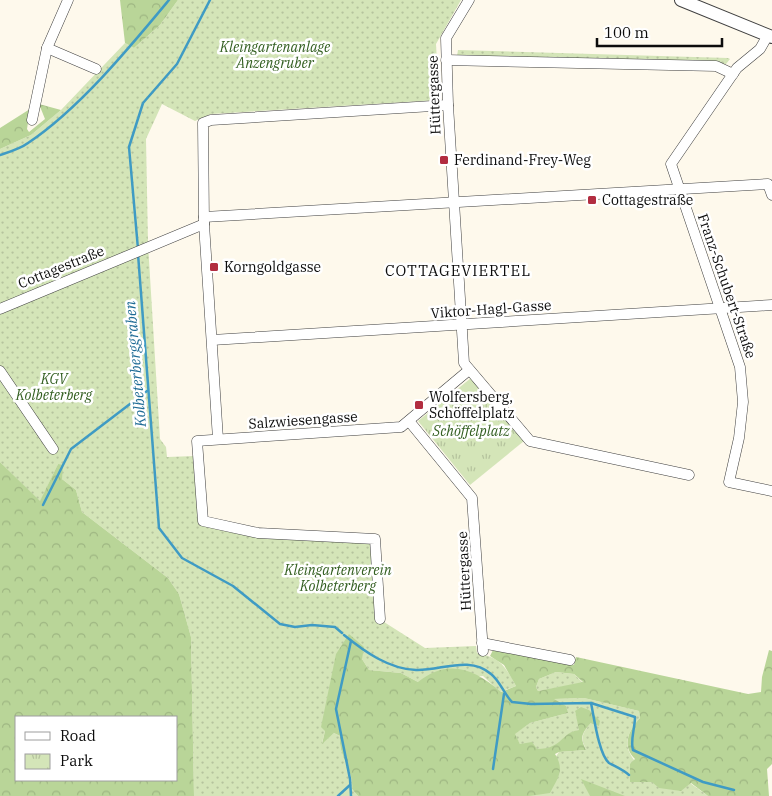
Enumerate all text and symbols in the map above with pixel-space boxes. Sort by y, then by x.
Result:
scale bar [597,15,722,47]
text: 100 m [604,23,649,42]
park label: Kleingartenanlage Anzengruber [219,38,331,72]
street label: Hüttergasse [424,55,444,135]
place label: Ferdinand-Frey-Weg [454,151,591,169]
marker: Ferdinand-Frey-Weg [438,154,450,166]
place label: Cottagestraße [602,191,693,209]
marker: Cottagestraße [586,194,598,206]
street label: Franz-Schubert-Straße [694,211,760,361]
street label: Cottagestraße [15,242,107,292]
place label: Korngoldgasse [224,258,321,276]
marker: Korngoldgasse [208,261,220,273]
district label: COTTAGEVIERTEL [385,261,531,280]
street label: Viktor-Hagl-Gasse [430,296,552,322]
water label: Kolbeterberggraben [120,300,150,429]
park label: KGV Kolbeterberg [15,370,93,404]
place label: Wolfersberg, Schöffelplatz [429,388,515,422]
marker: Wolfersberg, Schöffelplatz [413,399,425,411]
street label: Salzwiesengasse [248,407,358,433]
park label: Schöffelplatz [432,422,510,440]
street label: Hüttergasse [453,531,475,611]
park label: Kleingartenverein Kolbeterberg [283,561,392,595]
legend [15,716,178,781]
text: Road [60,726,96,745]
text: Park [60,751,93,770]

